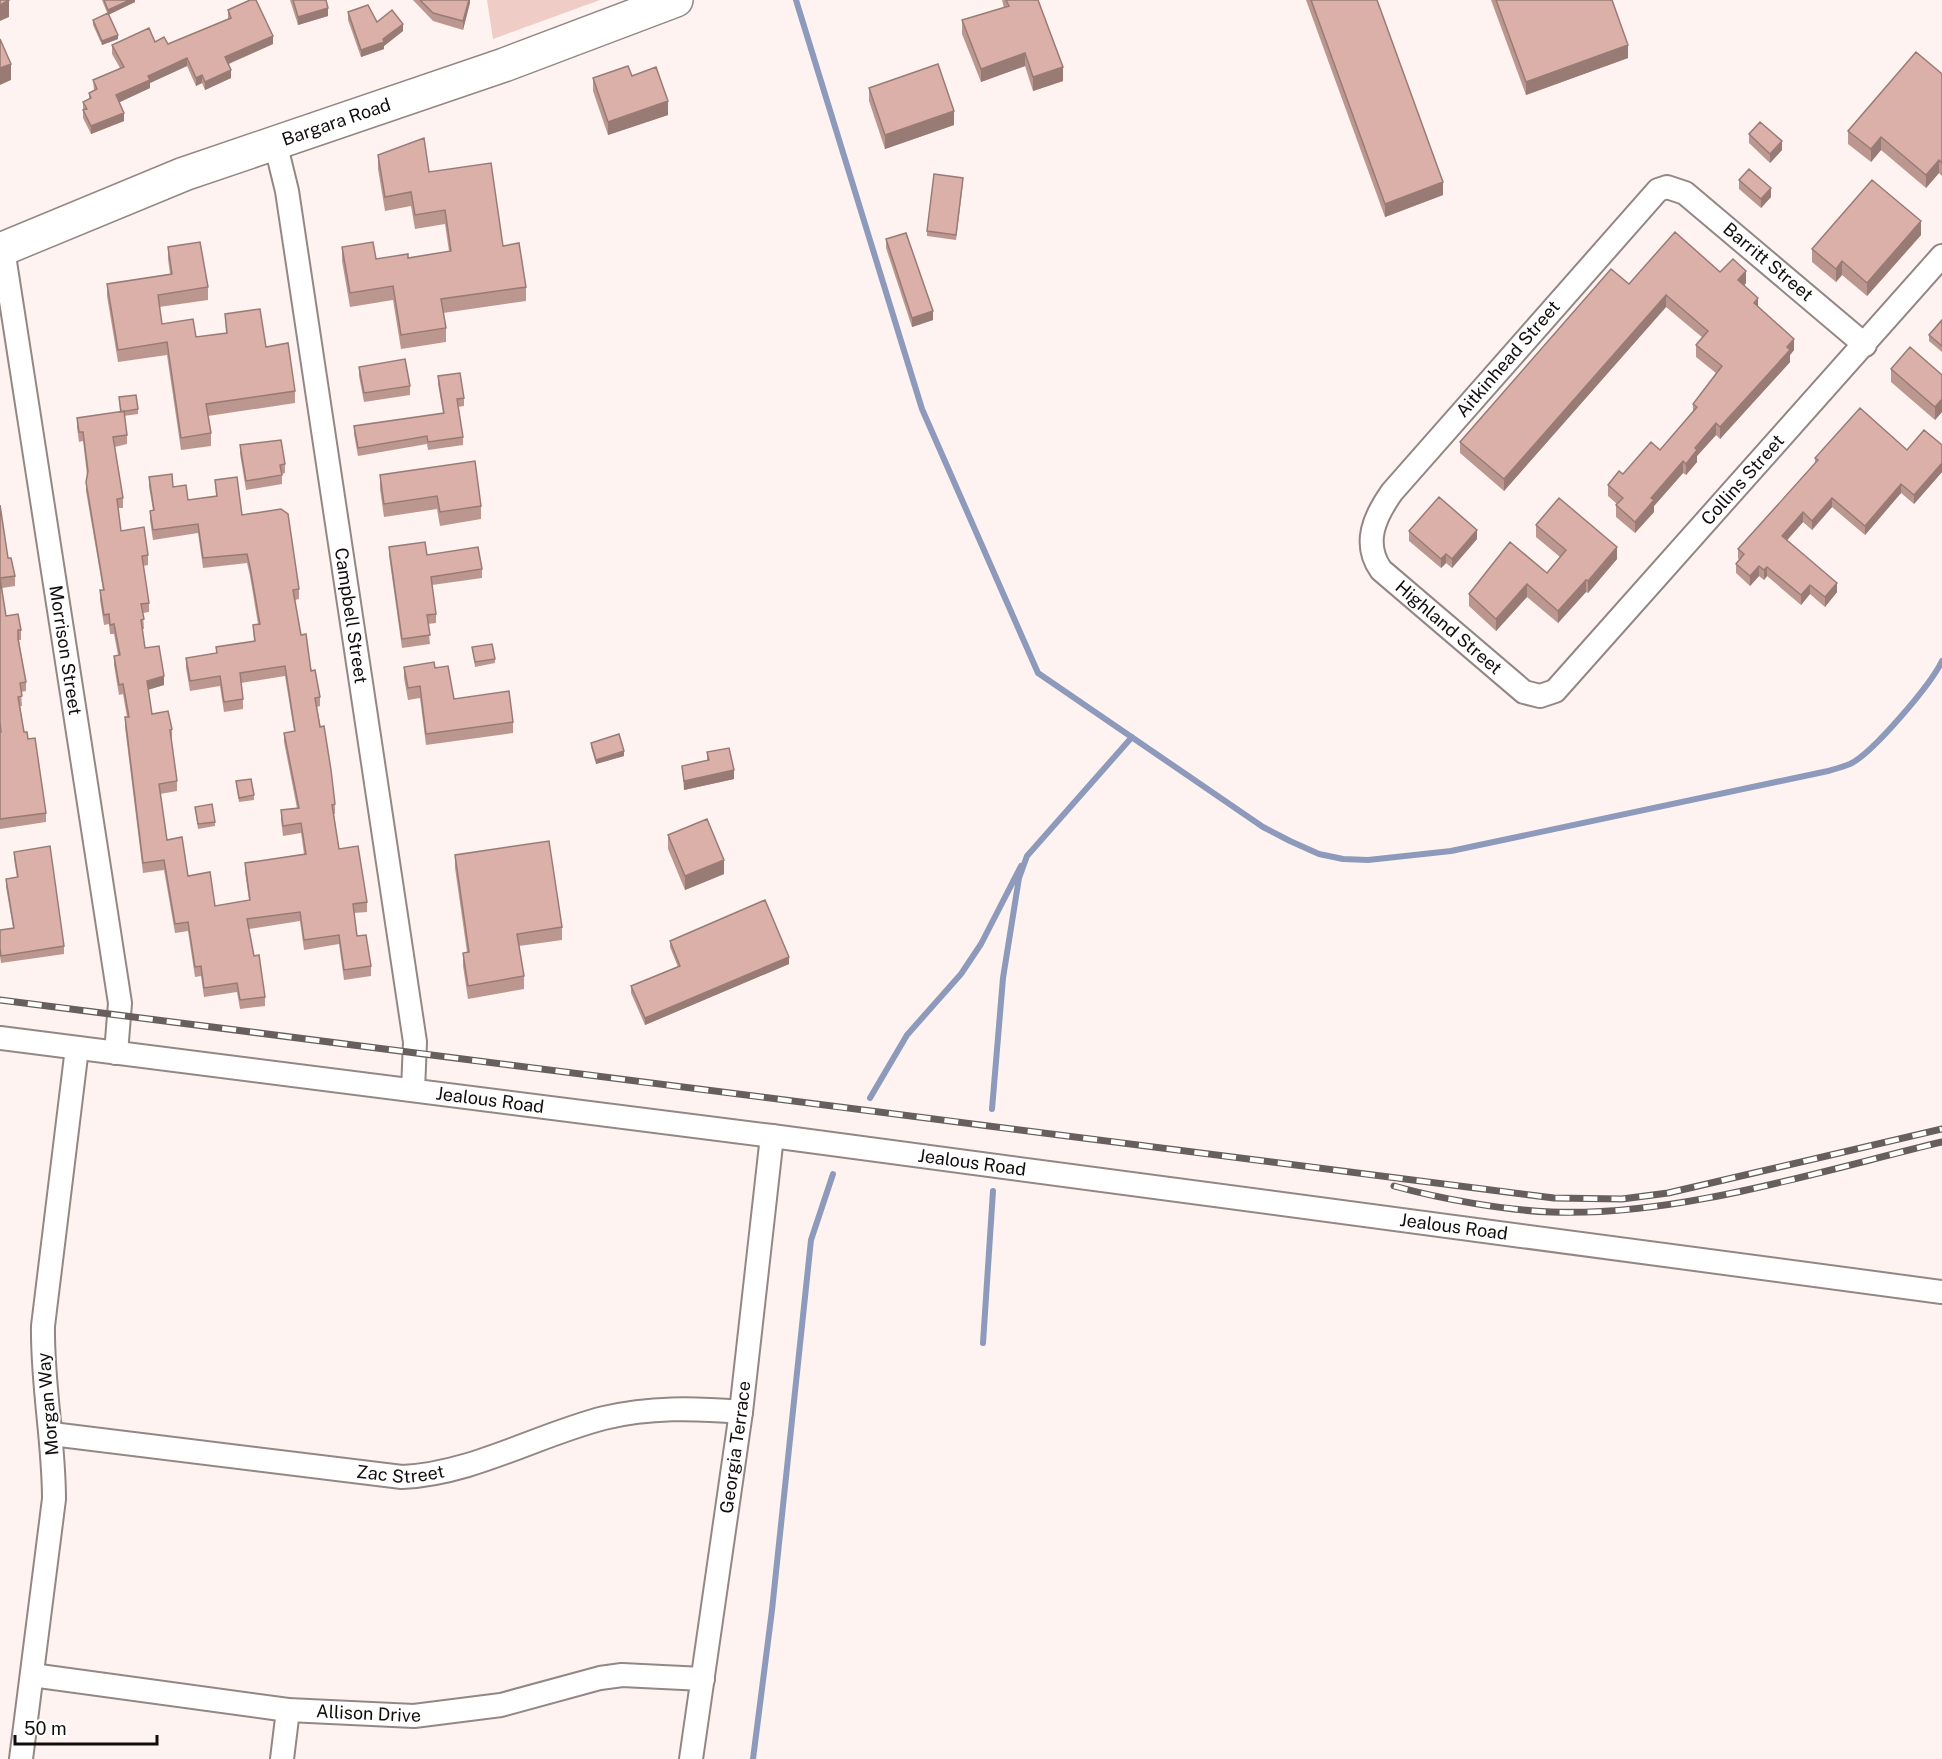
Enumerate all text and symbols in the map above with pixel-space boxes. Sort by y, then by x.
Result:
street label: Bargara Road [279,93,393,150]
street label: Barritt Street [1719,218,1817,305]
street label: Aitkinhead Street [1451,296,1564,421]
street label: Collins Street [1697,430,1788,529]
street label: Campbell Street [331,546,372,685]
street label: Highland Street [1391,576,1506,678]
street label: Morrison Street [45,584,86,717]
street label: Jealous Road [435,1082,545,1117]
street label: Jealous Road [917,1145,1027,1180]
street label: Jealous Road [1399,1209,1509,1244]
street label: Morgan Way [32,1351,62,1457]
street label: Georgia Terrace [716,1380,754,1515]
street label: Zac Street [355,1460,446,1487]
street label: Allison Drive [316,1700,422,1726]
scale bar [15,1708,158,1746]
text: 50 m [24,1718,67,1739]

